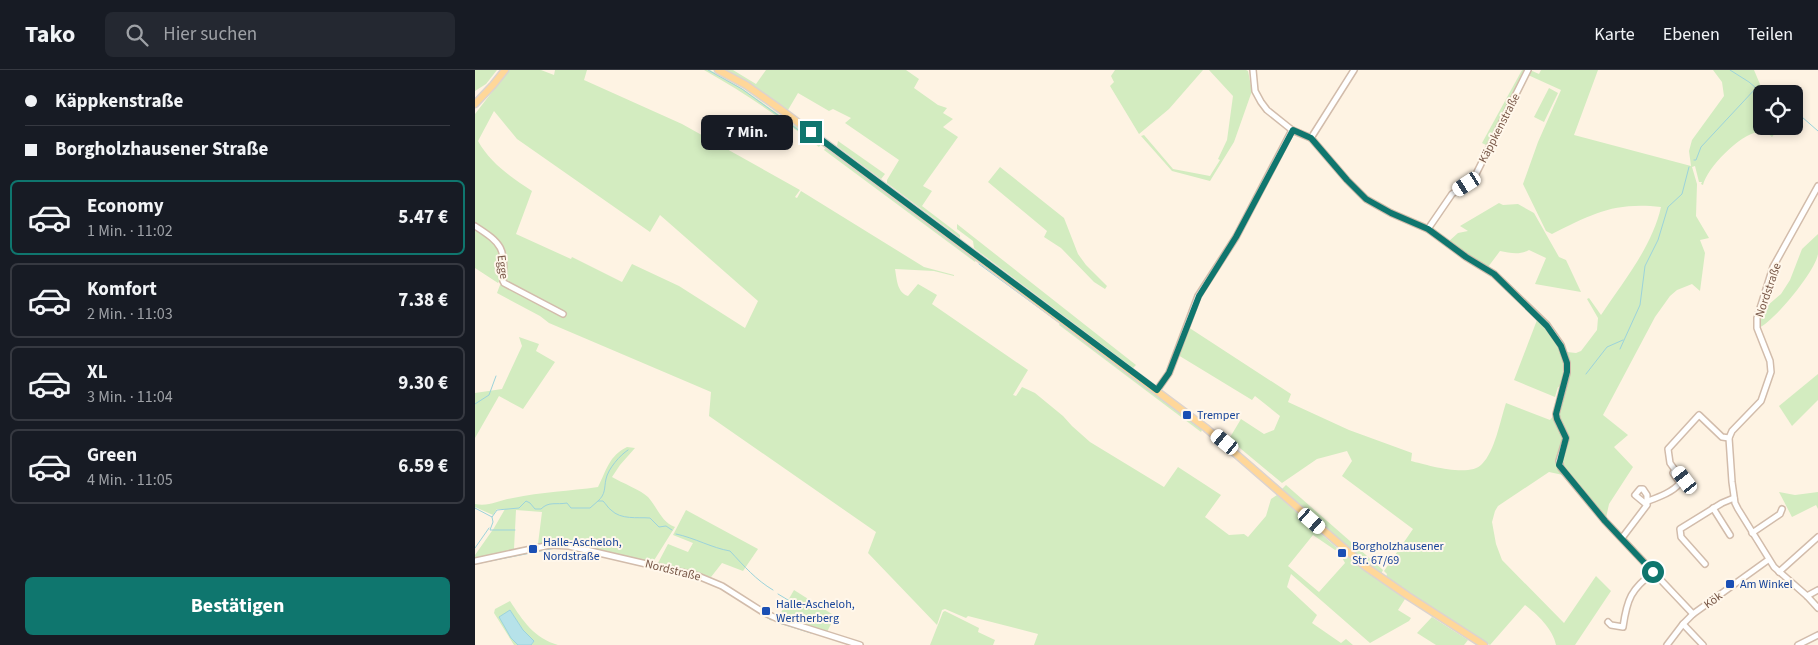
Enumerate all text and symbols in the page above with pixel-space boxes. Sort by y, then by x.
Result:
search box [105,12,455,57]
text: Tako [25,17,75,52]
icon: search [123,21,151,49]
text: Hier suchen [163,21,257,48]
text: Karte [1594,22,1635,47]
text: Ebenen [1663,22,1720,47]
text: Teilen [1748,22,1793,47]
map controls [1753,85,1803,135]
button: locate [1753,85,1803,135]
text: Käppkenstraße [55,88,183,115]
street label: Käppkenstraße [1475,90,1524,166]
callout: 7 Min. [701,114,793,150]
text: 7 Min. [726,121,768,143]
route end [800,121,822,143]
text: Borgholzhausener Straße [55,136,268,163]
car [1450,170,1483,198]
text: Economy [87,193,164,220]
icon: car [27,195,72,240]
text: 5.47 € [398,204,448,231]
text: 1 Min. · 11:02 [87,220,173,242]
street label: Egge [493,254,512,280]
street label: Nordstraße [1751,261,1786,320]
text: Komfort [87,276,157,303]
icon: car [27,278,72,323]
text: 7.38 € [398,287,448,314]
text: 2 Min. · 11:03 [87,303,173,325]
text: XL [87,359,108,386]
icon: car [27,361,72,406]
text: 9.30 € [398,370,448,397]
text: 3 Min. · 11:04 [87,386,173,408]
place label: Tremper [1197,407,1240,424]
marker: Tremper [1181,409,1193,421]
car [1208,427,1241,457]
text: Green [87,442,137,469]
icon: car [27,444,72,489]
text: 6.59 € [398,453,448,480]
car [1669,464,1700,496]
text: 4 Min. · 11:05 [87,469,173,491]
car [1295,505,1328,537]
place label: Halle-Ascheloh, Nordstraße [543,534,622,565]
place label: Borgholzhausener Str. 67/69 [1352,538,1444,569]
marker: Halle-Ascheloh, Nordstraße [527,543,539,555]
marker: Borgholzhausener Str. 67/69 [1336,547,1348,559]
street label: Nordstraße [643,555,702,586]
route start [1642,561,1664,583]
place label: Am Winkel [1740,576,1793,593]
button: Bestätigen [25,577,450,635]
marker: Am Winkel [1724,578,1736,590]
street label: Kök [1700,588,1726,613]
place label: Halle-Ascheloh, Wertherberg [776,596,855,627]
marker: Halle-Ascheloh, Wertherberg [760,605,772,617]

